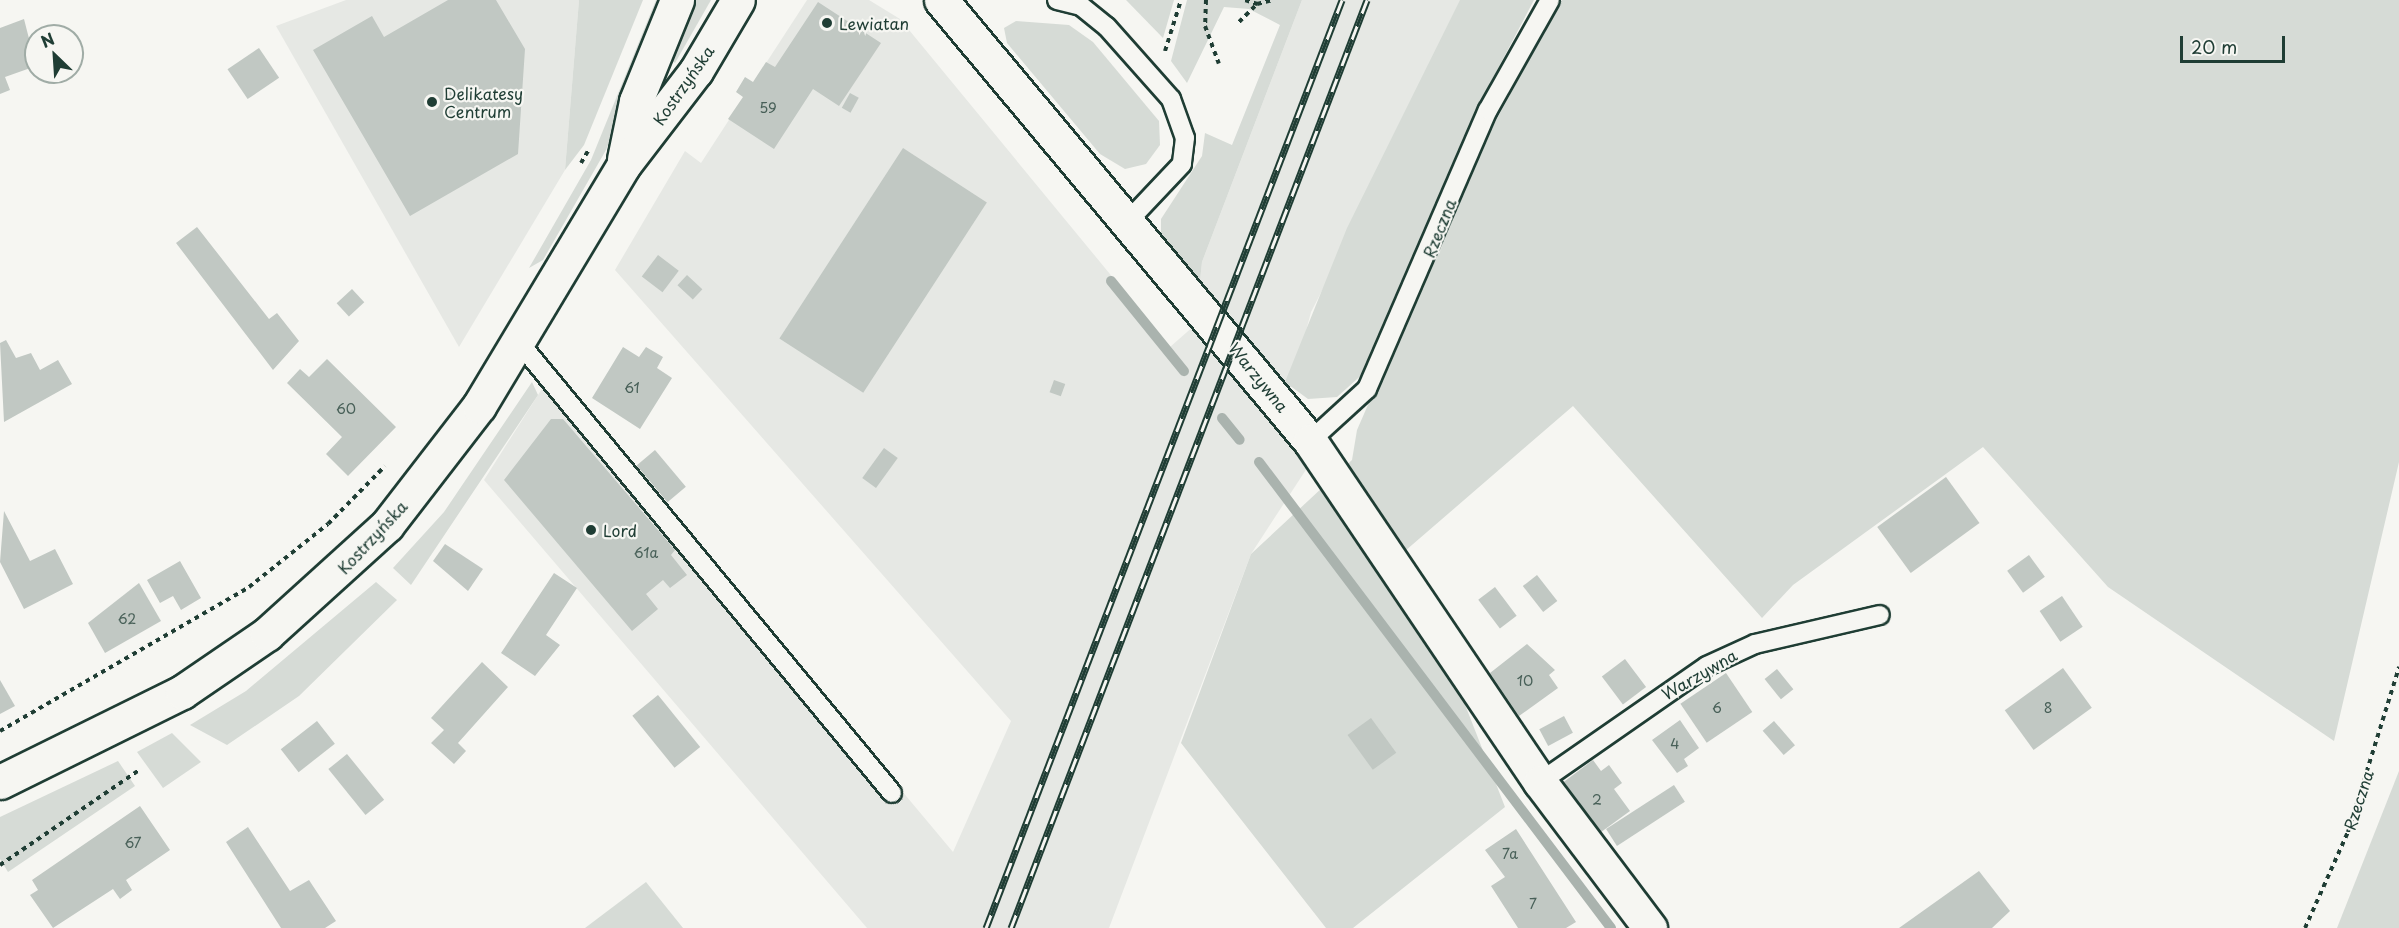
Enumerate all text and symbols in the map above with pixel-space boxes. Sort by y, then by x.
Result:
place label: Lewiatan [839,13,909,33]
marker: Lewiatan [820,16,834,30]
north arrow [24,24,84,84]
scale bar [2183,24,2288,62]
text: N [36,26,58,53]
text: 20 m [2191,33,2237,60]
street label: Kostrzyńska [649,41,717,129]
place label: Delikatesy Centrum [444,83,523,121]
marker: Delikatesy Centrum [425,95,439,109]
house number: 59 [759,100,777,116]
street label: Rzeczna [1419,196,1459,260]
street label: Warzywna [1225,339,1293,415]
house number: 61 [624,380,640,396]
house number: 60 [336,401,356,417]
street label: Kostrzyńska [333,497,411,577]
place label: Lord [603,520,637,540]
marker: Lord [584,523,598,537]
house number: 61a [634,545,658,561]
house number: 62 [118,611,136,627]
street label: Warzywna [1658,645,1740,703]
house number: 10 [1517,673,1533,689]
house number: 6 [1712,700,1722,716]
house number: 8 [2044,700,2052,716]
house number: 4 [1670,736,1680,752]
street label: Rzeczna [2339,768,2377,832]
house number: 2 [1592,792,1602,808]
house number: 67 [124,835,142,851]
house number: 7a [1502,846,1518,862]
house number: 7 [1529,896,1537,912]

